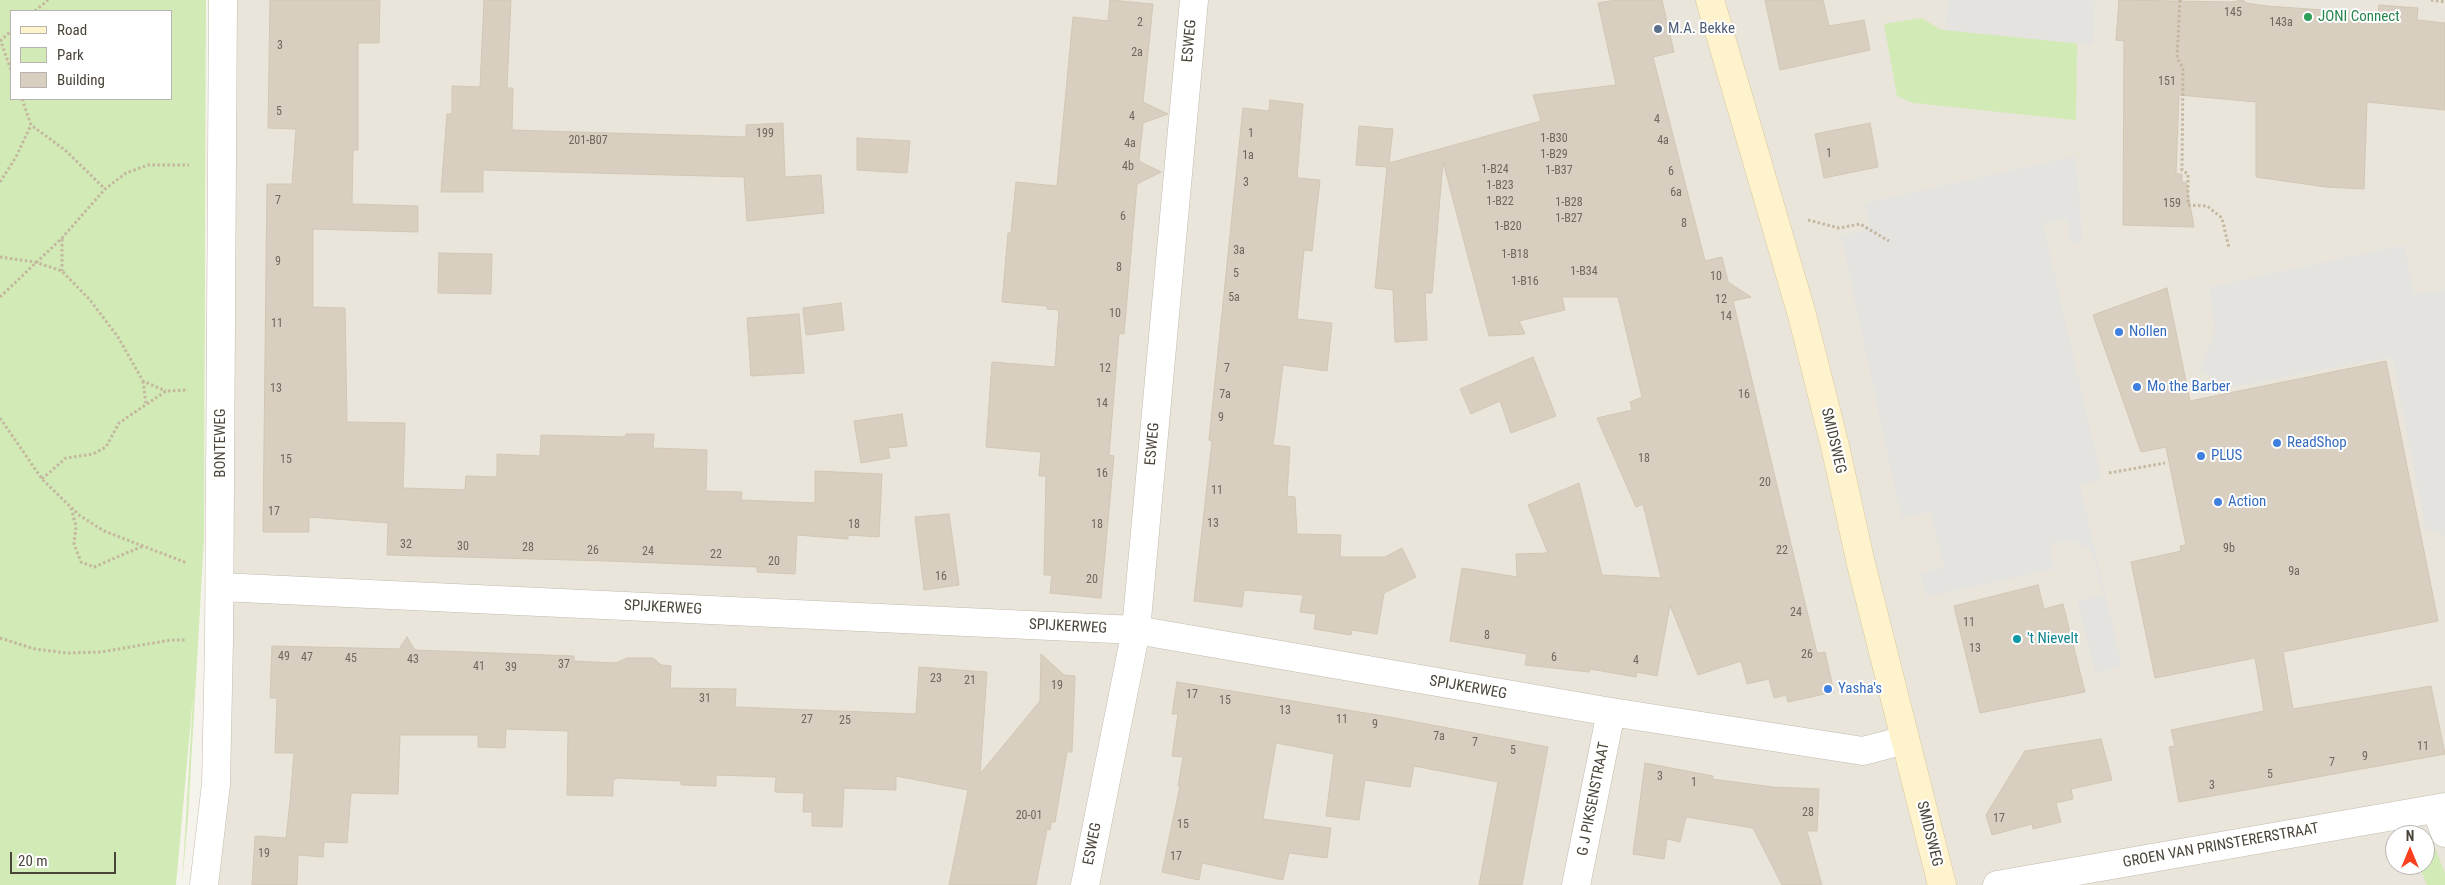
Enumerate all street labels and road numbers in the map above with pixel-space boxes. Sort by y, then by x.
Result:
street label: ESWEG [1179,19,1201,63]
street label: SMIDSWEG [1817,406,1849,476]
street label: BONTEWEG [212,408,230,478]
street label: ESWEG [1142,422,1164,466]
street label: SPIJKERWEG [623,597,703,619]
street label: SPIJKERWEG [1028,616,1108,638]
street label: SPIJKERWEG [1428,672,1508,704]
street label: G J PIKSENSTRAAT [1574,741,1614,857]
street label: SMIDSWEG [1912,799,1946,869]
street label: GROEN VAN PRINSTERERSTRAAT [2122,820,2320,872]
street label: ESWEG [1080,821,1106,867]

